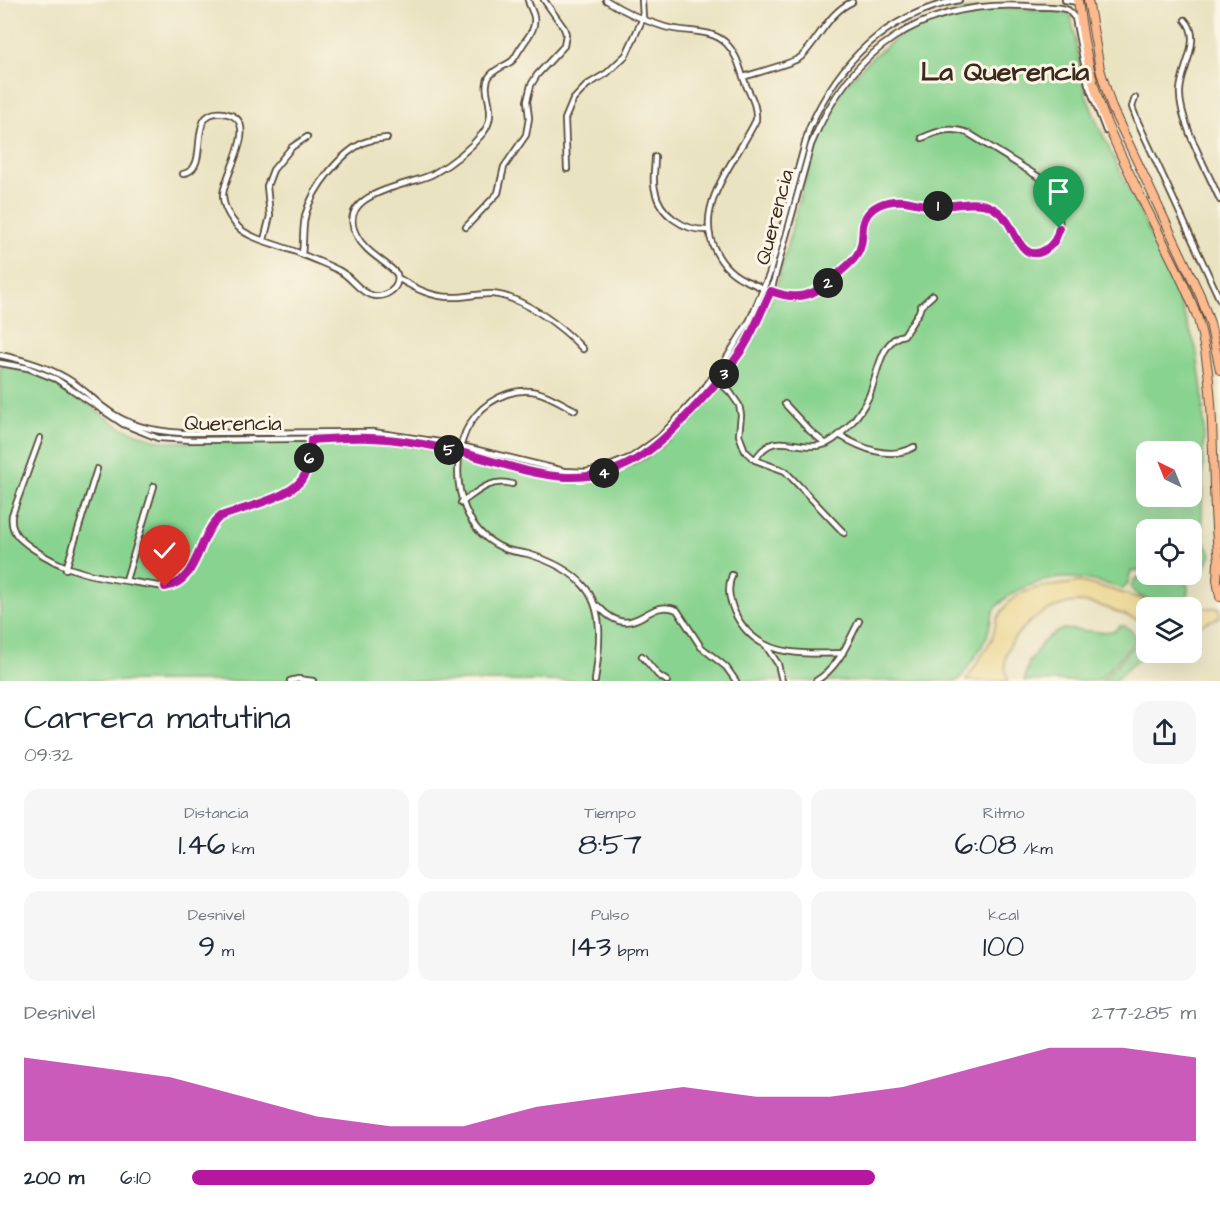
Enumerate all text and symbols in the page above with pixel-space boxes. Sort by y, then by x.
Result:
district label: La Querencia [921,53,1090,91]
street label: Querencia [748,166,801,268]
pin [1033,166,1084,228]
icon: arrive [1042,175,1075,208]
pin: 1 [923,191,953,221]
text: 1 [937,195,939,217]
pin: 2 [813,268,843,298]
text: 2 [823,272,833,294]
pin: 3 [709,359,739,389]
text: 3 [720,363,728,385]
street label: Querencia [184,409,282,438]
pin: 5 [434,435,464,465]
text: 5 [443,439,455,461]
north arrow [1136,441,1202,507]
map controls [1136,441,1202,663]
pin: 6 [294,443,324,473]
text: 6 [304,447,314,469]
pin: 4 [589,458,619,488]
text: 4 [599,462,609,484]
button: locate [1136,519,1202,585]
pin [139,525,190,587]
icon: check [148,534,181,567]
button: layers [1136,597,1202,663]
text: Carrera matutina [24,695,291,741]
button: share [1133,701,1196,764]
text: 09:32 [24,741,73,769]
text: Distancia [184,802,248,824]
text: Tiempo [584,802,636,824]
text: Ritmo [983,802,1025,824]
text: 1.46 [178,824,226,866]
text: 8:57 [578,824,642,866]
text: 6:08 [955,824,1017,866]
text: km [226,838,254,860]
text: /km [1017,838,1053,860]
text: Desnivel [188,904,245,926]
text: Pulso [591,904,629,926]
text: kcal [988,904,1019,926]
text: 9 [198,926,215,968]
text: 143 [572,926,611,968]
text: 100 [983,926,1025,968]
text: m [215,940,234,962]
text: bpm [611,940,648,962]
text: Desnivel [24,999,95,1027]
text: 277–285 m [1092,999,1196,1027]
text: 200 m [24,1164,84,1192]
text: 6:10 [120,1164,151,1192]

